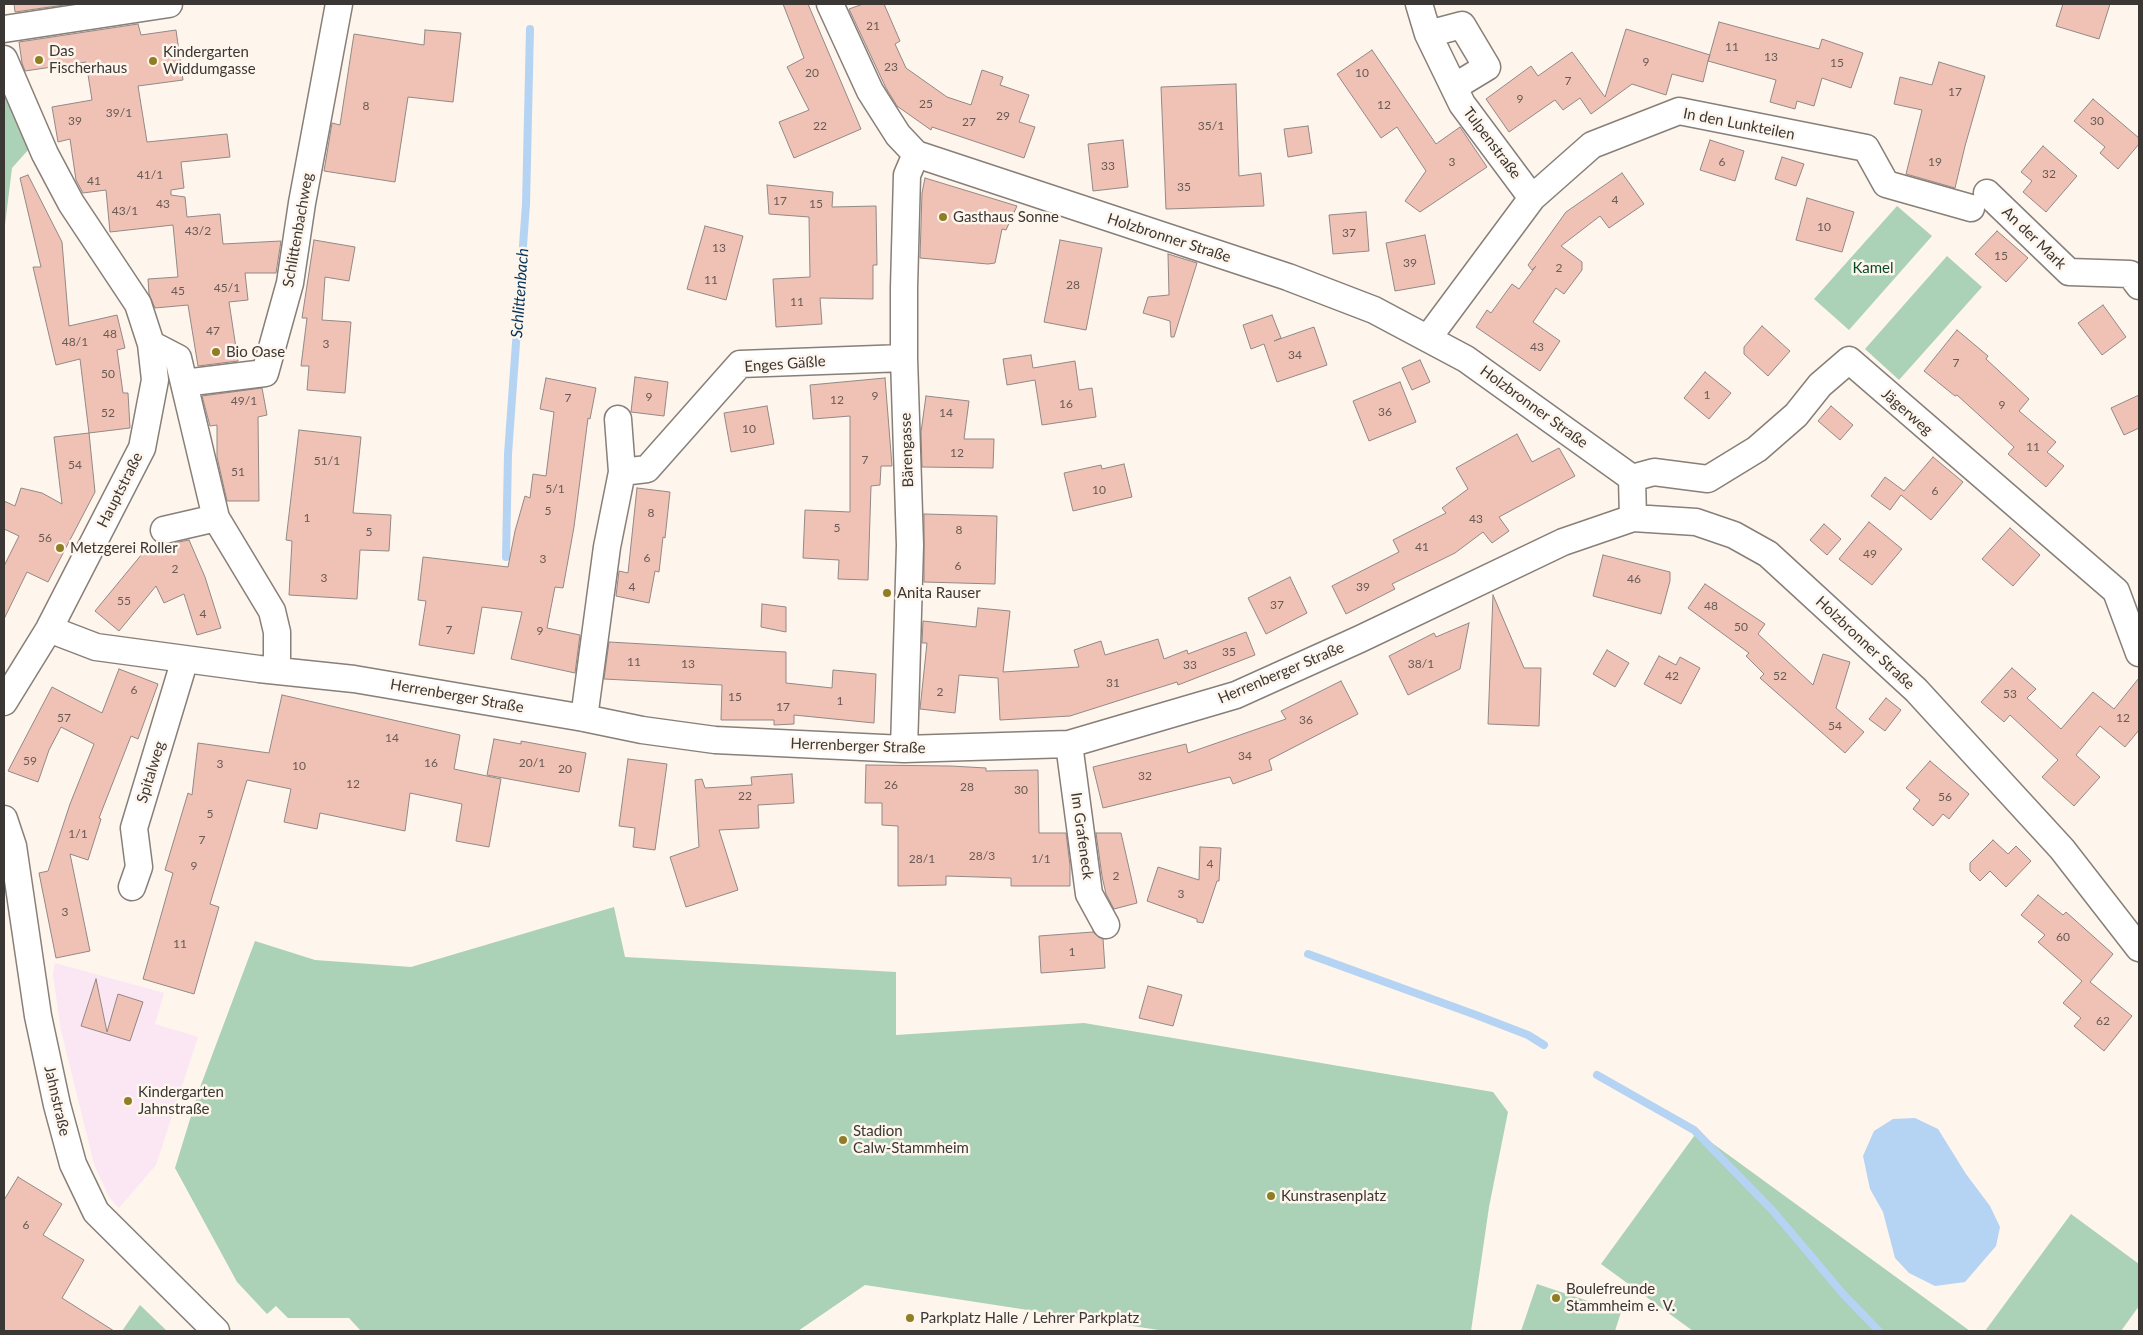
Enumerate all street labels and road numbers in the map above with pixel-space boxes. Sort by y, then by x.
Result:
street label: Tulpenstraße [1459,104,1525,182]
street label: In den Lunkteilen [1682,104,1796,144]
street label: Schlittenbachweg [279,171,317,289]
street label: An der Mark [1998,203,2070,273]
street label: Holzbronner Straße [1105,210,1233,266]
street label: Enges Gäßle [744,352,826,376]
street label: Holzbronner Straße [1477,362,1591,452]
street label: Jägerweg [1878,385,1936,439]
street label: Bärengasse [897,412,917,488]
street label: Hauptstraße [93,449,147,531]
street label: Holzbronner Straße [1812,593,1918,693]
street label: Herrenberger Straße [1215,638,1347,708]
street label: Herrenberger Straße [389,675,525,717]
street label: Herrenberger Straße [790,735,926,757]
street label: Spitalweg [133,739,169,805]
street label: Im Grafeneck [1067,791,1097,881]
street label: Jahnstraße [40,1064,74,1138]

